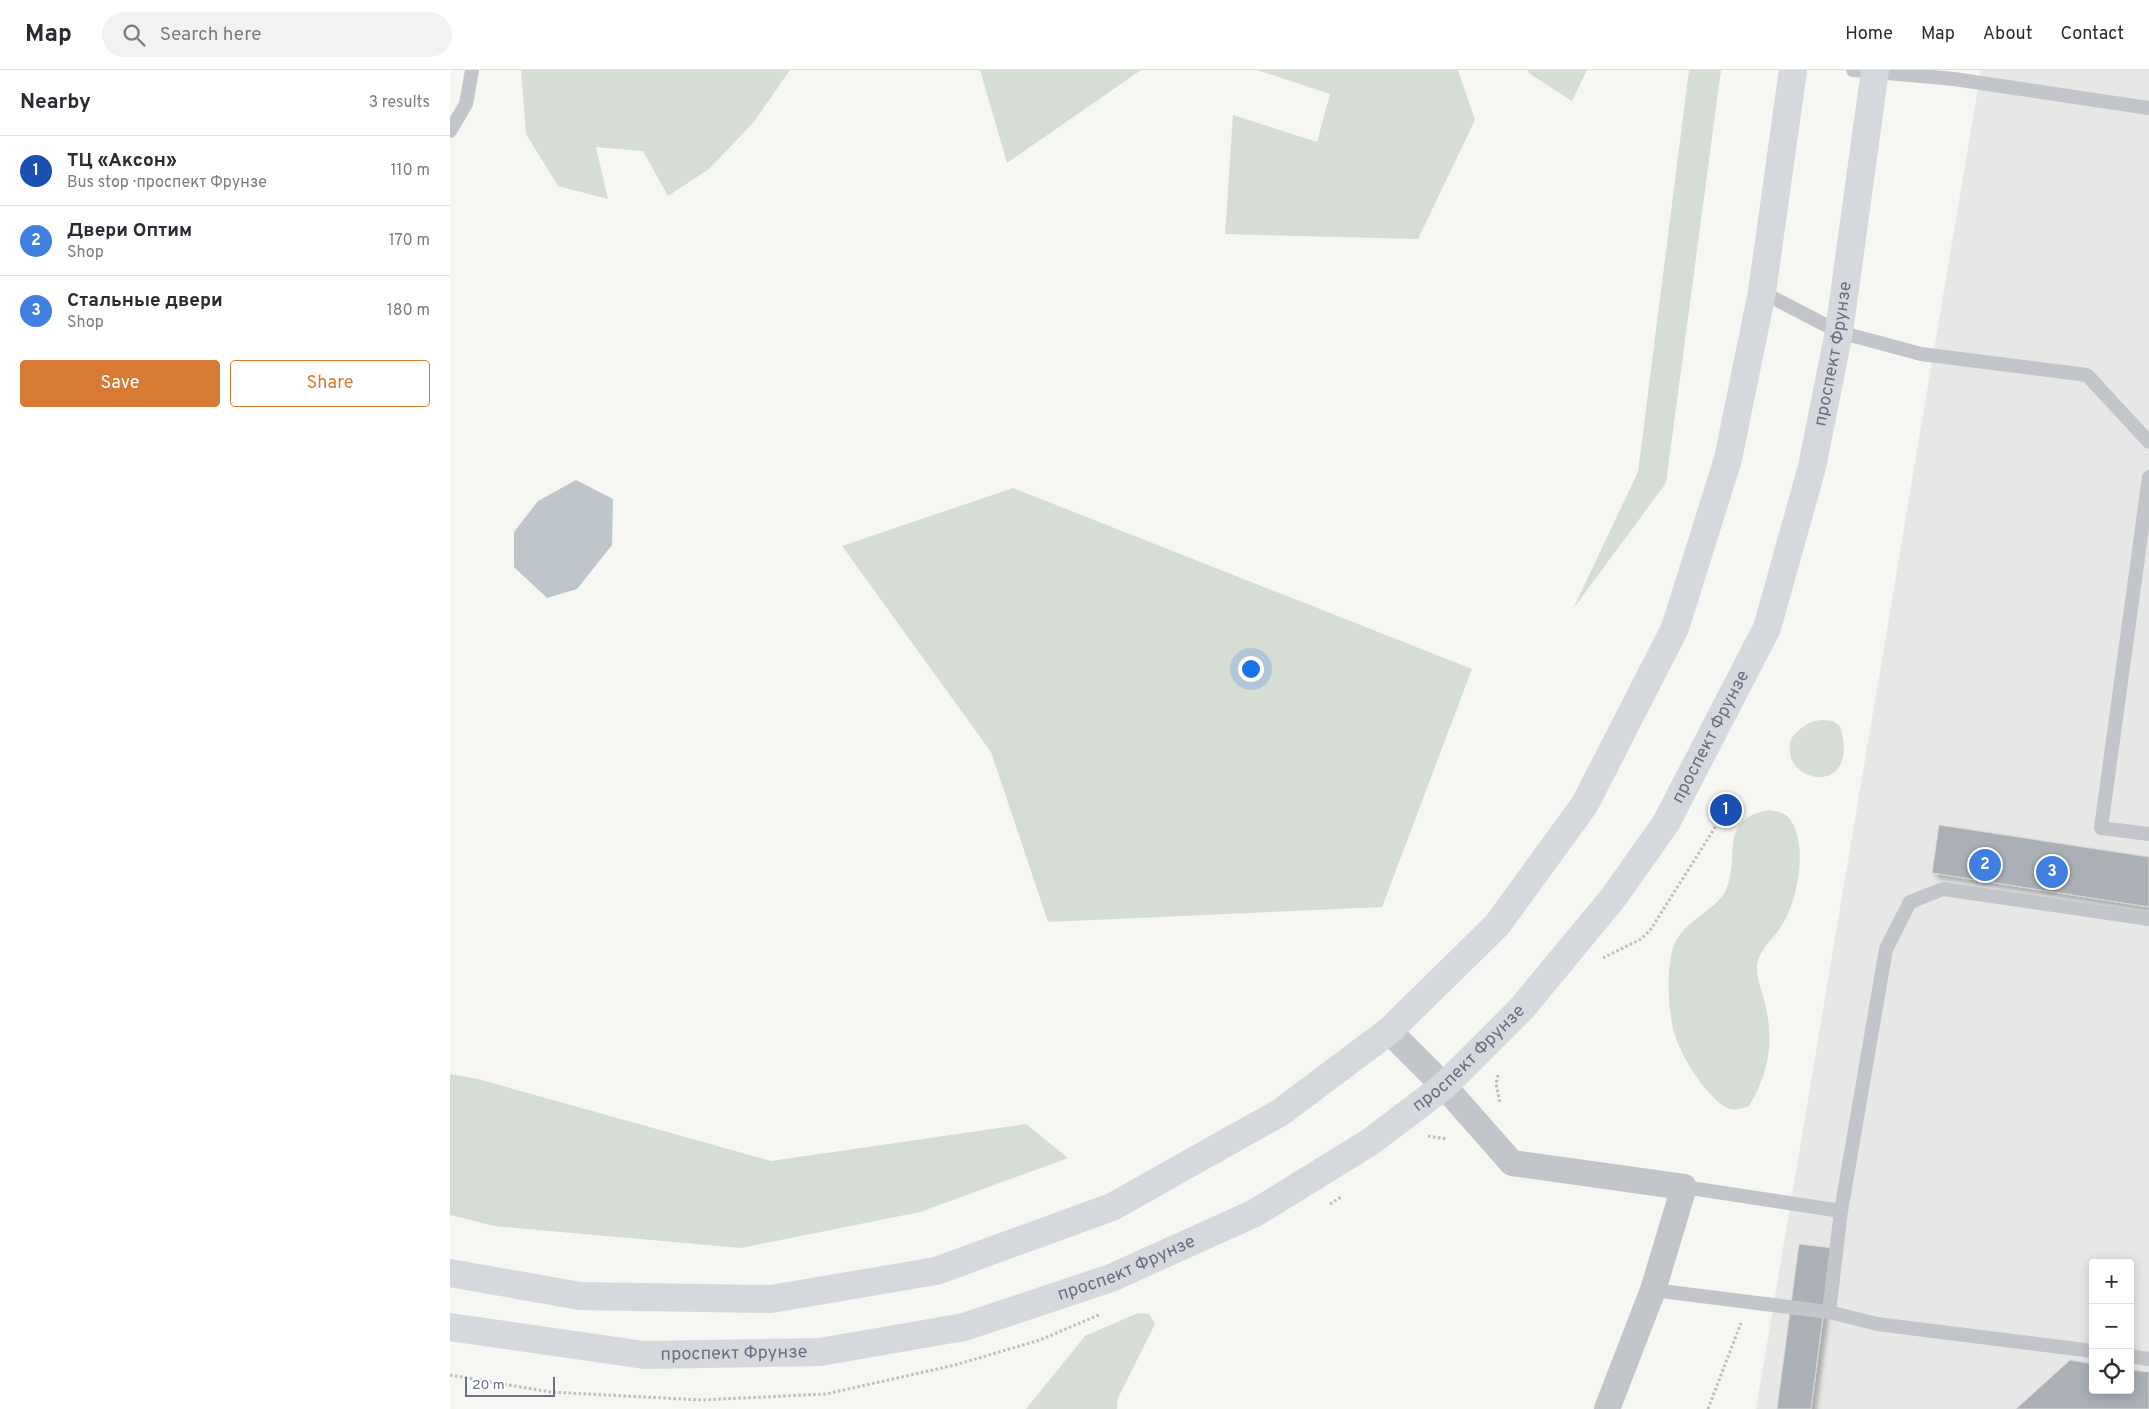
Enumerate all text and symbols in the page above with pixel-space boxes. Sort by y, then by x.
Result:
search box [102,12,452,57]
text: Map [25,20,72,50]
icon: search [120,21,148,49]
text: Search here [160,23,261,47]
text: Home [1845,23,1893,46]
text: Map [1921,23,1955,46]
text: About [1983,23,2032,46]
text: Contact [2060,23,2124,46]
text: Nearby [20,89,91,116]
text: 3 results [368,93,430,113]
text: ТЦ «Аксон» [67,149,177,173]
text: 1 [33,161,39,181]
text: 110 m [390,161,430,181]
text: Bus stop · проспект Фрунзе [67,173,267,193]
text: Двери Оптим [67,219,192,243]
text: 2 [31,231,41,251]
text: 170 m [389,231,430,251]
text: Shop [67,243,104,263]
street label: проспект Фрунзе [1809,280,1857,428]
text: Стальные двери [67,289,223,313]
text: 3 [31,301,41,321]
text: 180 m [387,301,430,321]
text: Shop [67,313,104,333]
button: Save [20,360,220,407]
button: Share [230,360,430,407]
your location [1238,656,1264,682]
street label: проспект Фрунзе [1667,666,1755,807]
pin: 1 [1710,791,1742,829]
pin: 2 [1969,846,2001,884]
pin: 3 [2036,853,2068,891]
street label: проспект Фрунзе [1408,1000,1530,1117]
street label: проспект Фрунзе [1055,1230,1199,1307]
map controls [2089,1259,2134,1394]
button: + [2089,1259,2134,1304]
button: − [2089,1304,2134,1349]
street label: проспект Фрунзе [660,1341,808,1366]
button: locate [2089,1349,2134,1394]
scale bar [465,1374,555,1397]
text: 20 m [472,1377,505,1394]

